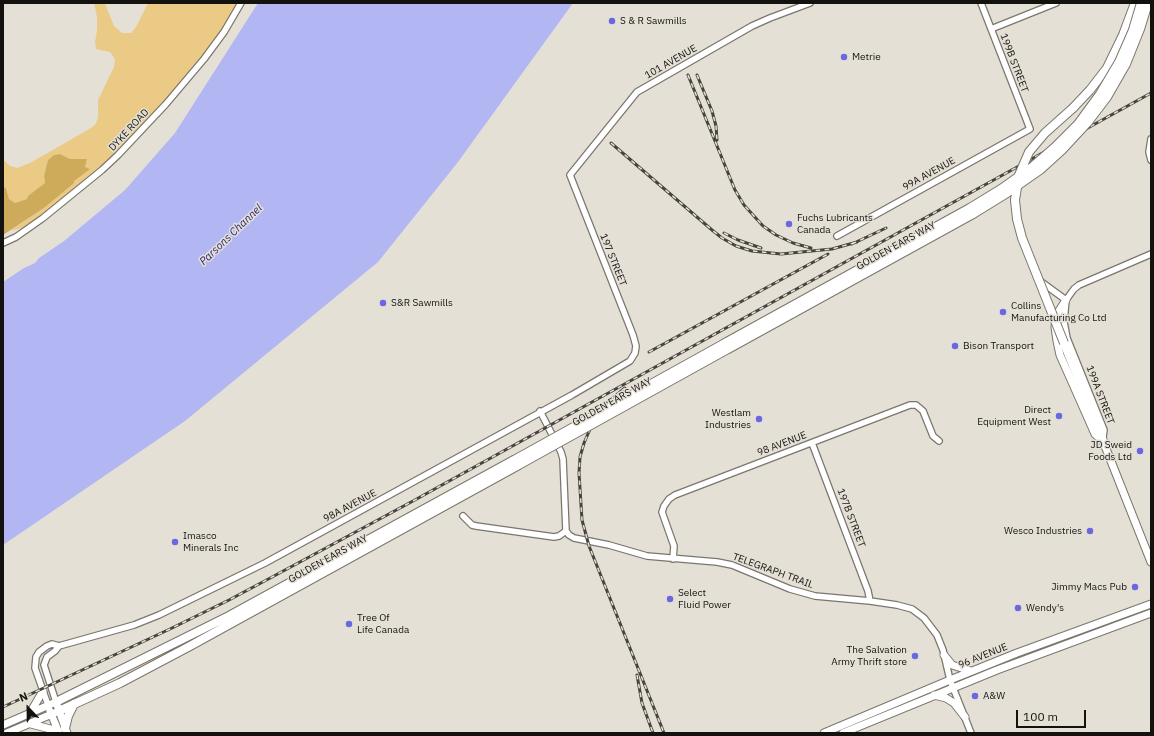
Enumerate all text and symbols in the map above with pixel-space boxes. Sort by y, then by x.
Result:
place label: S & R Sawmills [620,15,687,27]
marker: S & R Sawmills [607,16,617,26]
street label: 199B STREET [997,32,1031,94]
street label: 101 AVENUE [643,42,699,82]
place label: Metrie [852,51,881,63]
marker: Metrie [839,52,849,62]
street label: DYKE ROAD [106,106,152,154]
street label: 99A AVENUE [901,155,957,193]
water label: Parsons Channel [197,202,265,268]
place label: Fuchs Lubricants Canada [797,212,873,236]
marker: Fuchs Lubricants Canada [784,219,794,229]
street label: GOLDEN EARS WAY [854,219,938,273]
street label: 197 STREET [597,232,629,288]
place label: S&R Sawmills [391,297,453,309]
marker: S&R Sawmills [378,298,388,308]
place label: Collins Manufacturing Co Ltd [1011,300,1106,324]
marker: Collins Manufacturing Co Ltd [998,307,1008,317]
place label: Bison Transport [963,340,1034,352]
marker: Bison Transport [950,341,960,351]
street label: 199A STREET [1083,364,1117,426]
street label: GOLDEN EARS WAY [570,375,654,429]
place label: Direct Equipment West [977,404,1051,428]
place label: Westlam Industries [705,407,751,430]
marker: Direct Equipment West [1054,411,1064,421]
marker: Westlam Industries [754,414,764,424]
street label: 98 AVENUE [756,429,808,459]
place label: JD Sweid Foods Ltd [1088,439,1132,462]
marker: JD Sweid Foods Ltd [1135,446,1145,456]
street label: 98A AVENUE [321,487,379,525]
street label: 197B STREET [834,487,868,549]
place label: Wesco Industries [1004,525,1082,537]
marker: Wesco Industries [1085,526,1095,536]
place label: Imasco Minerals Inc [183,530,238,554]
street label: GOLDEN EARS WAY [286,532,370,586]
marker: Imasco Minerals Inc [170,537,180,547]
street label: TELEGRAPH TRAIL [731,551,815,591]
place label: Jimmy Macs Pub [1051,581,1127,593]
marker: Jimmy Macs Pub [1130,582,1140,592]
place label: Select Fluid Power [678,587,731,610]
marker: Select Fluid Power [665,594,675,604]
place label: Wendy's [1026,602,1064,614]
marker: Wendy's [1013,603,1023,613]
place label: Tree Of Life Canada [357,612,409,636]
marker: Tree Of Life Canada [344,619,354,629]
street label: 96 AVENUE [957,641,1009,671]
place label: The Salvation Army Thrift store [831,644,907,668]
marker: The Salvation Army Thrift store [910,651,920,661]
north arrow [8,688,48,728]
text: N [17,689,30,705]
place label: A&W [983,690,1005,702]
marker: A&W [970,691,980,701]
scale bar [1018,702,1088,728]
text: 100 m [1023,709,1058,724]

